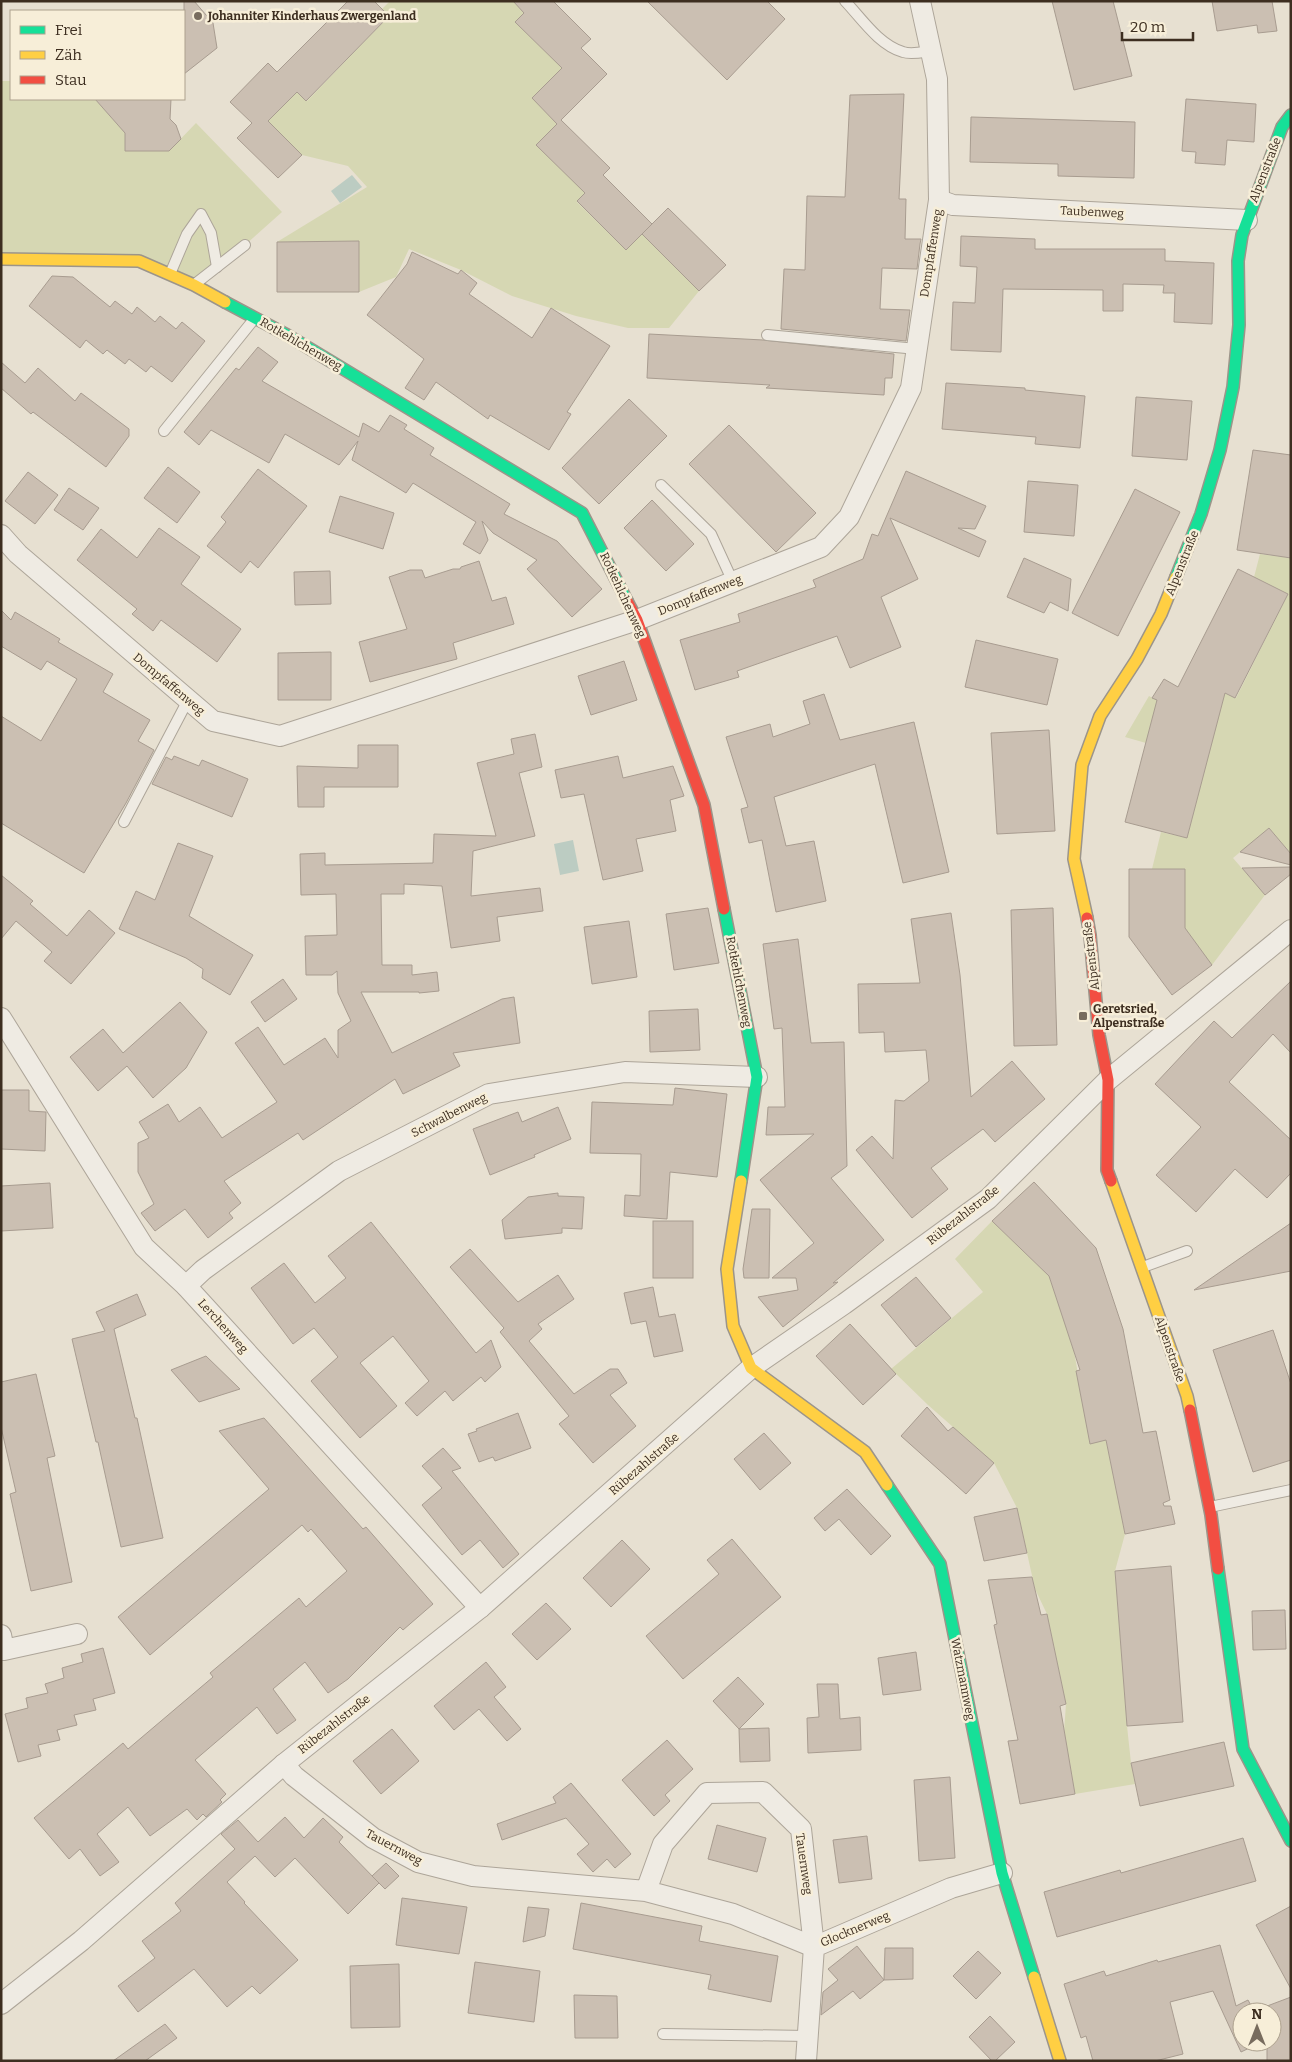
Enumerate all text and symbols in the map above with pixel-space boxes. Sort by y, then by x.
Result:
place label: Johanniter Kinderhaus Zwergenland [207,9,417,23]
legend [10,10,185,100]
marker: Johanniter Kinderhaus Zwergenland [192,10,204,22]
scale bar [1122,10,1193,42]
text: 20 m [1130,18,1166,36]
text: Frei [55,21,83,39]
text: Zäh [55,46,82,64]
text: Stau [55,71,87,89]
street label: Alpenstraße [1246,135,1284,205]
street label: Taubenweg [1060,203,1125,221]
street label: Dompfaffenweg [917,208,945,298]
street label: Rotkehlchenweg [257,315,345,373]
street label: Alpenstraße [1163,528,1201,598]
street label: Rotkehlchenweg [597,550,649,640]
street label: Dompfaffenweg [656,572,744,618]
street label: Dompfaffenweg [130,650,208,718]
street label: Alpenstraße [1080,921,1102,991]
street label: Rotkehlchenweg [723,935,755,1029]
place label: Geretsried, Alpenstraße [1093,1002,1165,1030]
marker: Geretsried, Alpenstraße [1077,1010,1089,1022]
street label: Schwalbenweg [409,1090,489,1140]
street label: Rübezahlstraße [924,1182,1002,1248]
street label: Lerchenweg [195,1296,251,1356]
street label: Alpenstraße [1152,1314,1188,1384]
street label: Rübezahlstraße [606,1430,682,1498]
street label: Watzmannweg [948,1637,978,1722]
street label: Rübezahlstraße [295,1691,373,1757]
street label: Tauernweg [363,1826,425,1868]
street label: Tauernweg [793,1832,815,1896]
street label: Glocknerweg [818,1908,892,1950]
north arrow [1232,2002,1282,2052]
text: N [1252,2006,1263,2023]

